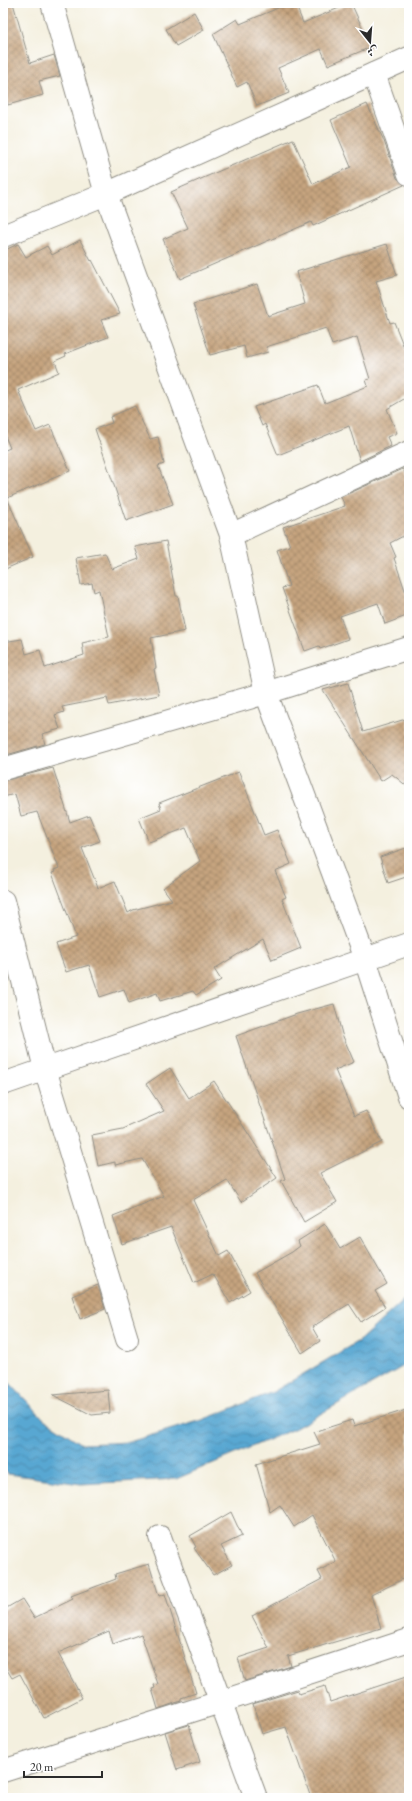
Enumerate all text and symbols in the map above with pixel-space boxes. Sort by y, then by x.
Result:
north arrow [350,22,390,62]
text: ش [366,43,380,60]
scale bar [24,1753,102,1779]
text: 20 m [30,1759,54,1775]

